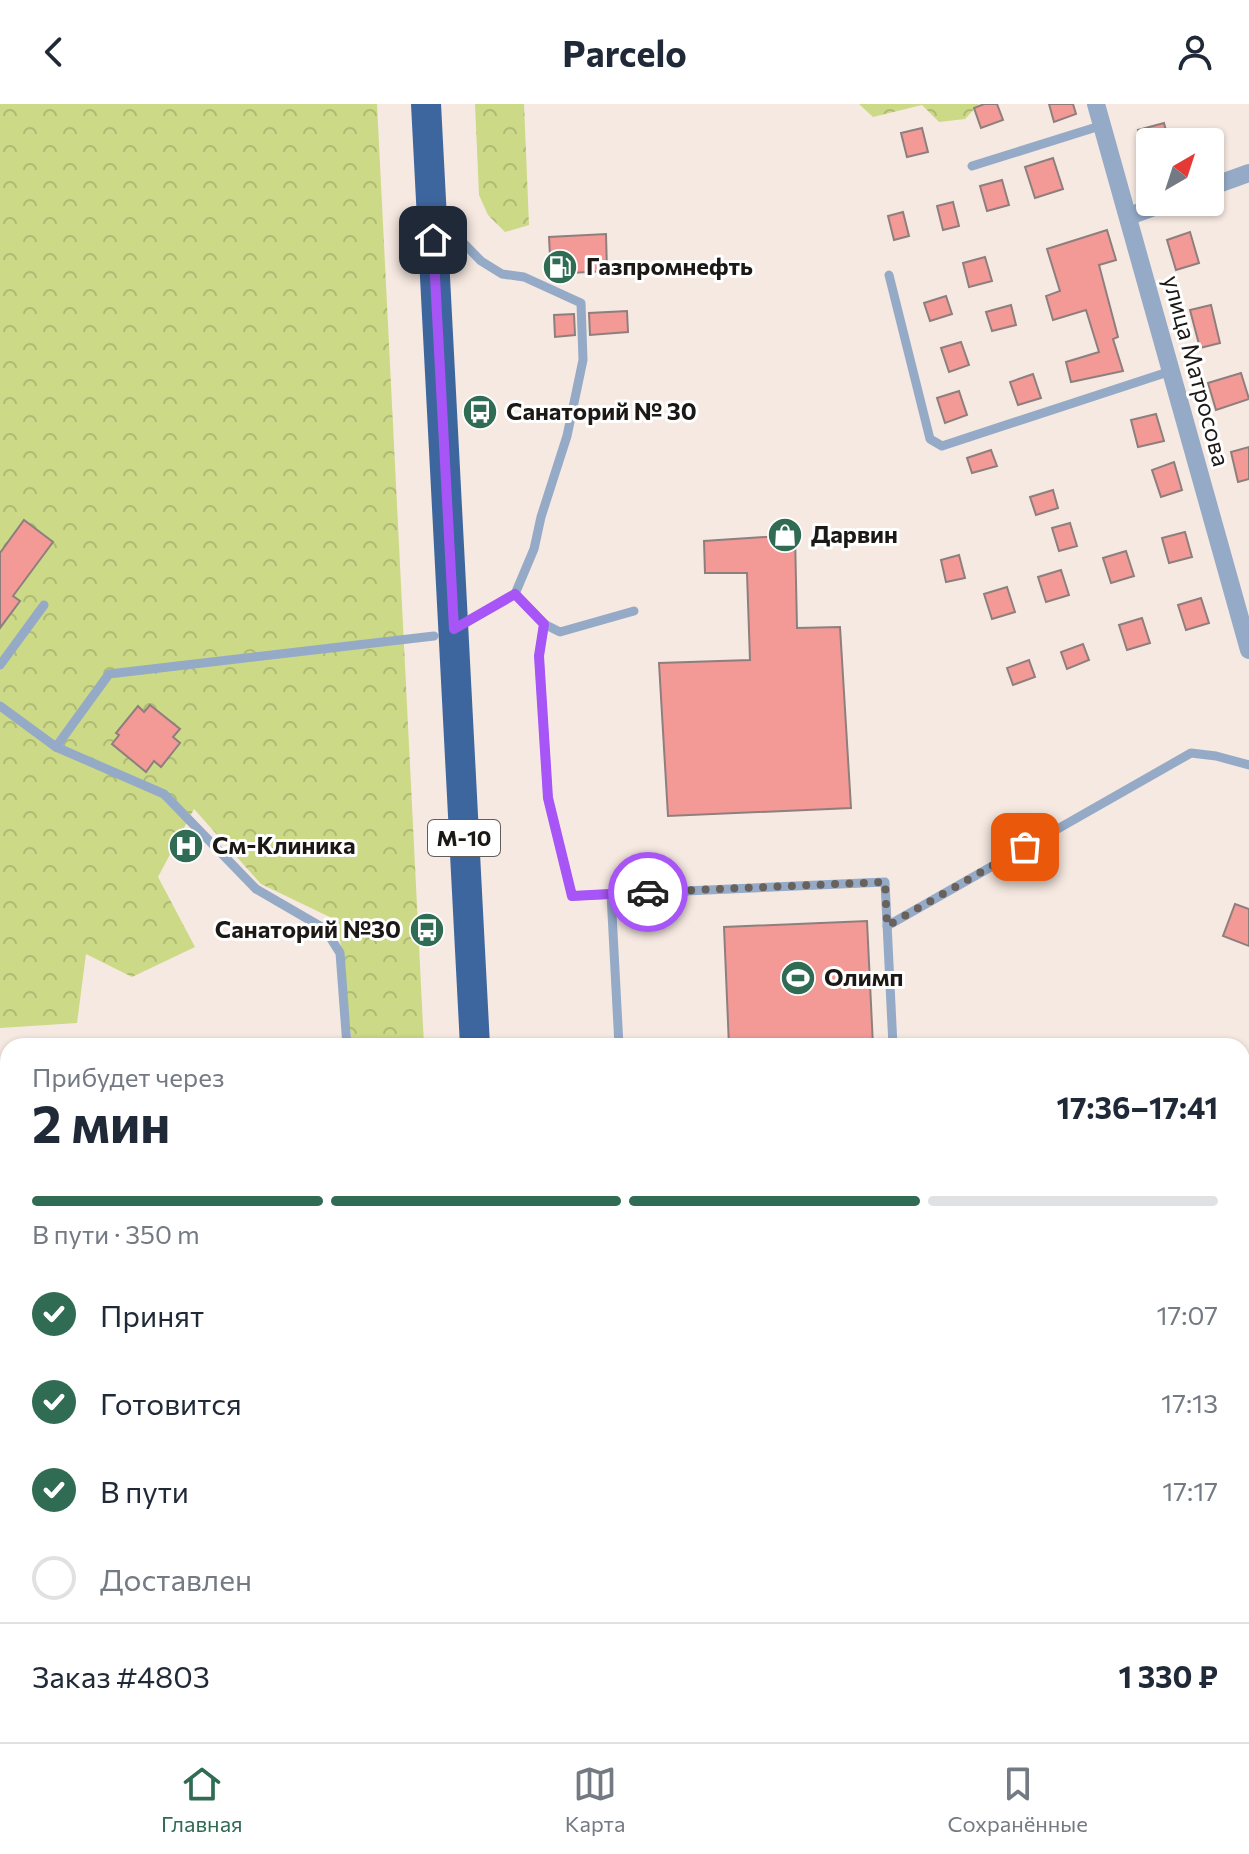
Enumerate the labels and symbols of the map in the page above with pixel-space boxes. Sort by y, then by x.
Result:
north arrow [1136,128,1224,216]
pin [399,206,467,274]
fuel station icon: Газпромнефть [541,248,579,286]
place label: Газпромнефть [586,251,753,280]
street label: улица Матросова [1158,272,1237,469]
bus stop icon: Санаторий № 30 [461,393,499,431]
place label: Санаторий № 30 [506,396,697,425]
shop icon: Дарвин [766,516,804,554]
place label: Дарвин [811,519,898,548]
pin [991,813,1059,881]
road number: М-10 [428,820,500,856]
hospital icon: См-Клиника [167,827,205,865]
place label: См-Клиника [212,830,356,859]
courier [608,852,688,932]
bus stop icon: Санаторий №30 [408,911,446,949]
place label: Санаторий №30 [215,914,401,943]
sports icon: Олимп [779,959,817,997]
place label: Олимп [824,962,903,991]

